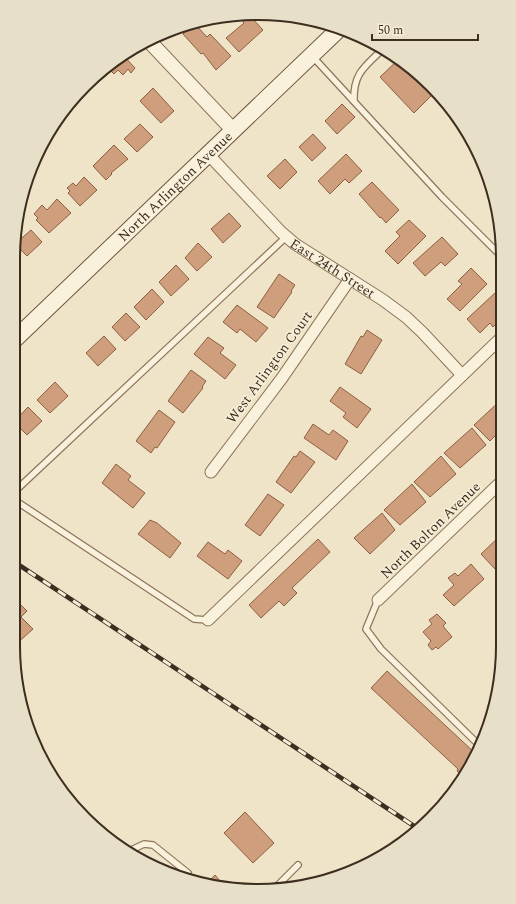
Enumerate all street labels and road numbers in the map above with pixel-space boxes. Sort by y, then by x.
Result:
street label: North Arlington Avenue [113,126,237,247]
street label: East 24th Street [286,233,379,304]
street label: West Arlington Court [221,306,318,428]
street label: North Bolton Avenue [375,477,485,584]

